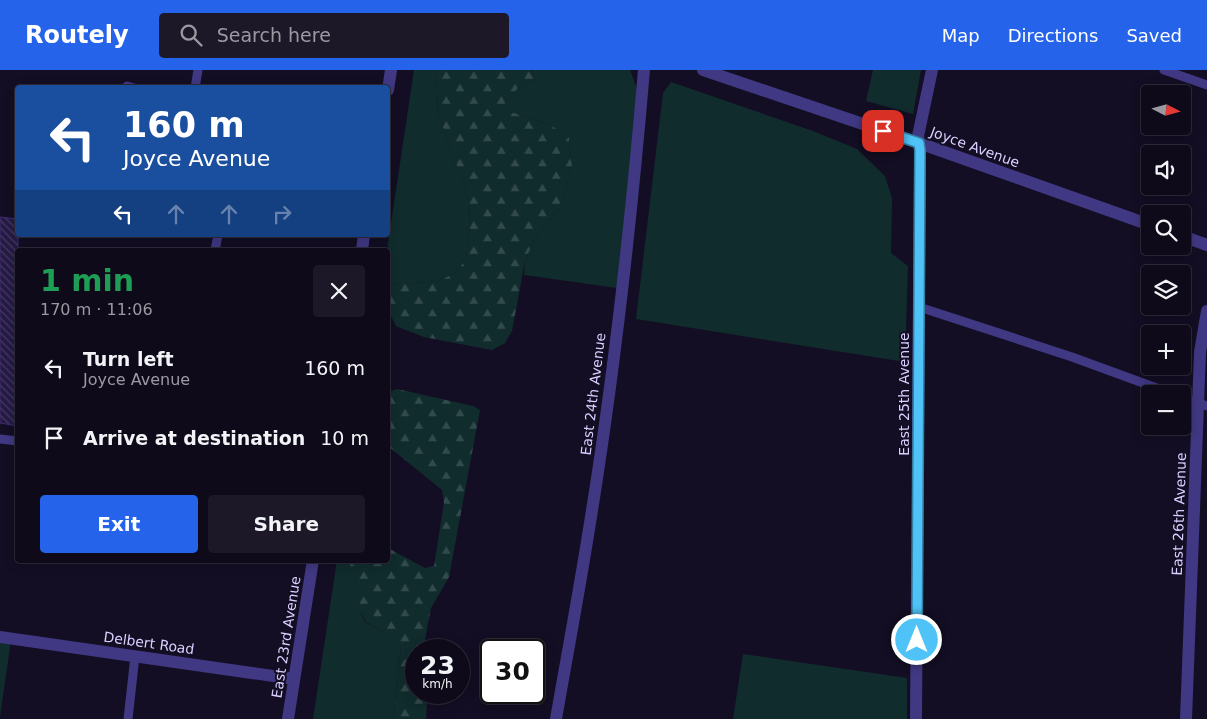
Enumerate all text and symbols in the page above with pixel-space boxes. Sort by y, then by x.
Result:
search box [159,13,509,58]
text: Routely [25,21,129,49]
icon: search [177,21,205,49]
text: Search here [217,24,331,46]
text: Map [942,25,980,46]
text: Directions [1008,25,1098,46]
text: Saved [1126,25,1182,46]
north arrow [1141,85,1191,135]
map controls [1141,85,1191,435]
icon: left [40,105,105,170]
text: 160 m [123,105,245,145]
pin [862,110,904,152]
icon: arrive [869,117,897,145]
street label: Joyce Avenue [927,123,1022,171]
button: sound [1141,145,1191,195]
text: Joyce Avenue [123,146,270,171]
icon: left [109,200,137,228]
icon: ahead [162,200,190,228]
icon: ahead [215,200,243,228]
icon: right [268,200,296,228]
button: search [1141,205,1191,255]
text: 1 min [40,263,134,298]
button: close [313,265,365,317]
button: layers [1141,265,1191,315]
text: 170 m · 11:06 [40,300,153,319]
button: + [1141,325,1191,375]
street label: East 24th Avenue [578,332,608,456]
street label: East 25th Avenue [896,332,912,456]
text: Turn left [83,348,174,370]
icon: left [40,354,68,382]
text: 160 m [304,357,365,379]
text: Joyce Avenue [83,370,190,389]
button: − [1141,385,1191,435]
icon: arrive [40,424,68,452]
text: Arrive at destination [83,427,305,449]
text: 10 m [320,427,369,449]
street label: East 26th Avenue [1169,452,1189,576]
button: Exit [40,495,198,553]
button: Share [208,495,365,553]
street label: East 23rd Avenue [268,575,304,699]
position arrow [890,613,942,665]
street label: Delbert Road [103,629,195,657]
speed limit sign: 30 [480,639,545,704]
text: 23 [420,651,455,680]
text: km/h [422,677,453,691]

